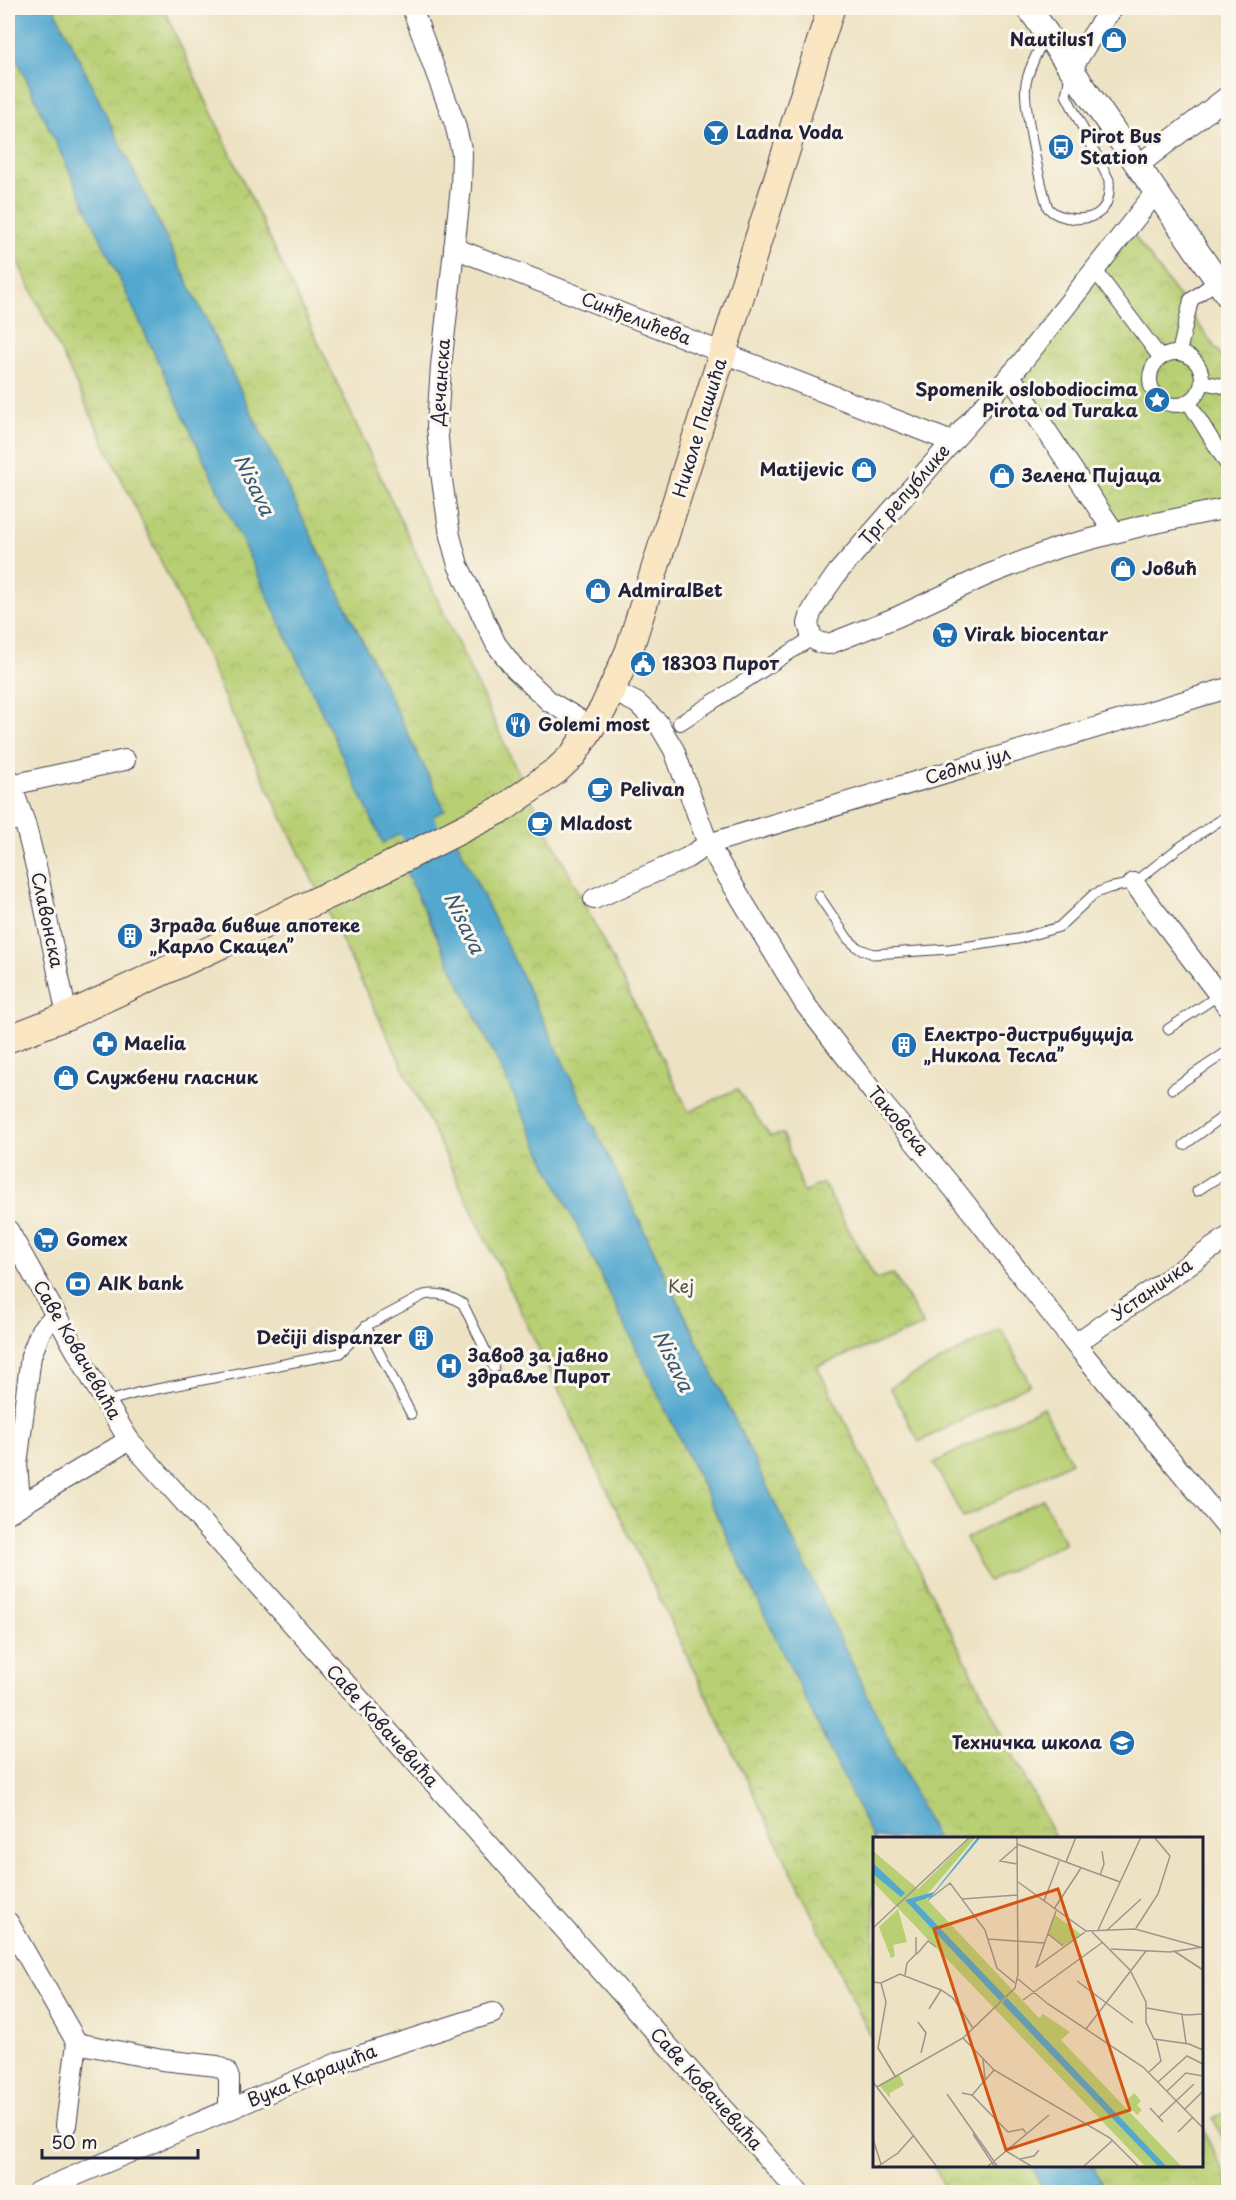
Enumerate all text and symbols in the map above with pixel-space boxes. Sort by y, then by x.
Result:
place label: Nautilus1 [1010,25,1094,52]
shop icon: Nautilus1 [1099,25,1129,55]
bar icon: Ladna Voda [701,118,731,148]
place label: Ladna Voda [736,118,844,145]
place label: Pirot Bus Station [1080,122,1162,170]
bus stop icon: Pirot Bus Station [1046,132,1076,162]
street label: Синђелићева [578,284,696,351]
street label: Дечанска [423,337,456,427]
street label: Николе Пашића [665,354,733,500]
place label: Spomenik oslobodiocima Pirota od Turaka [915,375,1138,423]
place icon: Spomenik oslobodiocima Pirota od Turaka [1142,385,1172,415]
street label: Трг републике [852,437,956,551]
water label: Nisava [227,449,283,522]
place label: Matijevic [760,455,844,482]
shop icon: Matijevic [849,455,879,485]
shop icon: Зелена Пијаца [987,461,1017,491]
place label: Зелена Пијаца [1021,461,1162,488]
shop icon: Јовић [1108,554,1138,584]
place label: Јовић [1142,554,1197,581]
shop icon: AdmiralBet [583,576,613,606]
place label: AdmiralBet [617,576,723,603]
supermarket icon: Virak biocentar [930,620,960,650]
place label: Virak biocentar [964,620,1109,647]
public building icon: 18303 Пирот [628,649,658,679]
place label: 18303 Пирот [662,649,779,676]
restaurant icon: Golemi most [503,710,533,740]
place label: Golemi most [538,710,651,737]
street label: Седми јул [921,739,1014,790]
cafe icon: Pelivan [585,775,615,805]
place label: Pelivan [620,775,685,802]
cafe icon: Mladost [525,809,555,839]
place label: Mladost [560,809,633,836]
street label: Славонска [25,869,72,971]
water label: Nisava [437,887,493,960]
place label: Зграда бивше апотеке „Карло Скацел” [149,911,360,959]
building icon: Зграда бивше апотеке „Карло Скацел” [115,921,145,951]
place label: Електро-дистрибуција „Никола Тесла” [924,1020,1134,1068]
pharmacy icon: Maelia [90,1029,120,1059]
place label: Maelia [124,1029,187,1056]
building icon: Електро-дистрибуција „Никола Тесла” [889,1030,919,1060]
shop icon: Службени гласник [51,1063,81,1093]
place label: Службени гласник [86,1063,258,1090]
street label: Таковска [862,1079,937,1161]
supermarket icon: Gomex [31,1225,61,1255]
place label: Gomex [66,1225,128,1252]
street label: Устаничка [1105,1251,1198,1327]
bank icon: AIK bank [63,1269,93,1299]
place label: AIK bank [98,1269,184,1296]
park label: Кеј [668,1272,694,1299]
street label: Саве Ковачевића [27,1275,130,1425]
place label: Dečiji dispanzer [256,1323,403,1350]
building icon: Dečiji dispanzer [406,1323,436,1353]
water label: Nisava [646,1325,702,1398]
place label: Завод за јавно здравље Пирот [467,1341,610,1389]
hospital icon: Завод за јавно здравље Пирот [434,1351,464,1381]
street label: Саве Ковачевића [321,1658,446,1793]
place label: Техничка школа [952,1728,1102,1755]
school or university icon: Техничка школа [1107,1728,1137,1758]
inset map [873,1837,1203,2167]
street label: Саве Ковачевића [645,2021,770,2156]
street label: Вука Караџића [243,2036,381,2113]
scale bar [42,2122,198,2160]
text: 50 m [51,2128,98,2155]

